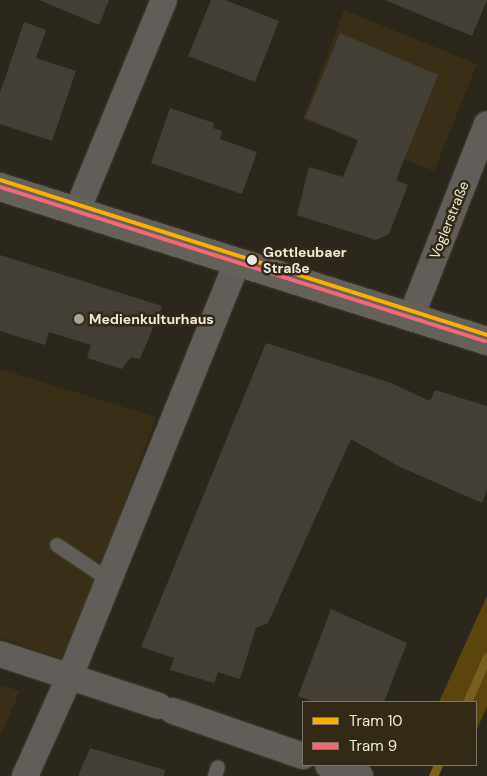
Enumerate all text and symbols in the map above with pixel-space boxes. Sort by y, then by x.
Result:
street label: Voglerstraße [426,179,472,261]
place label: Gottleubaer Straße [263,244,347,276]
marker: Gottleubaer Straße [245,253,259,267]
place label: Medienkulturhaus [89,311,214,327]
marker: Medienkulturhaus [73,313,85,325]
legend [302,701,477,766]
text: Tram 10 [349,711,403,731]
text: Tram 9 [349,736,397,756]

